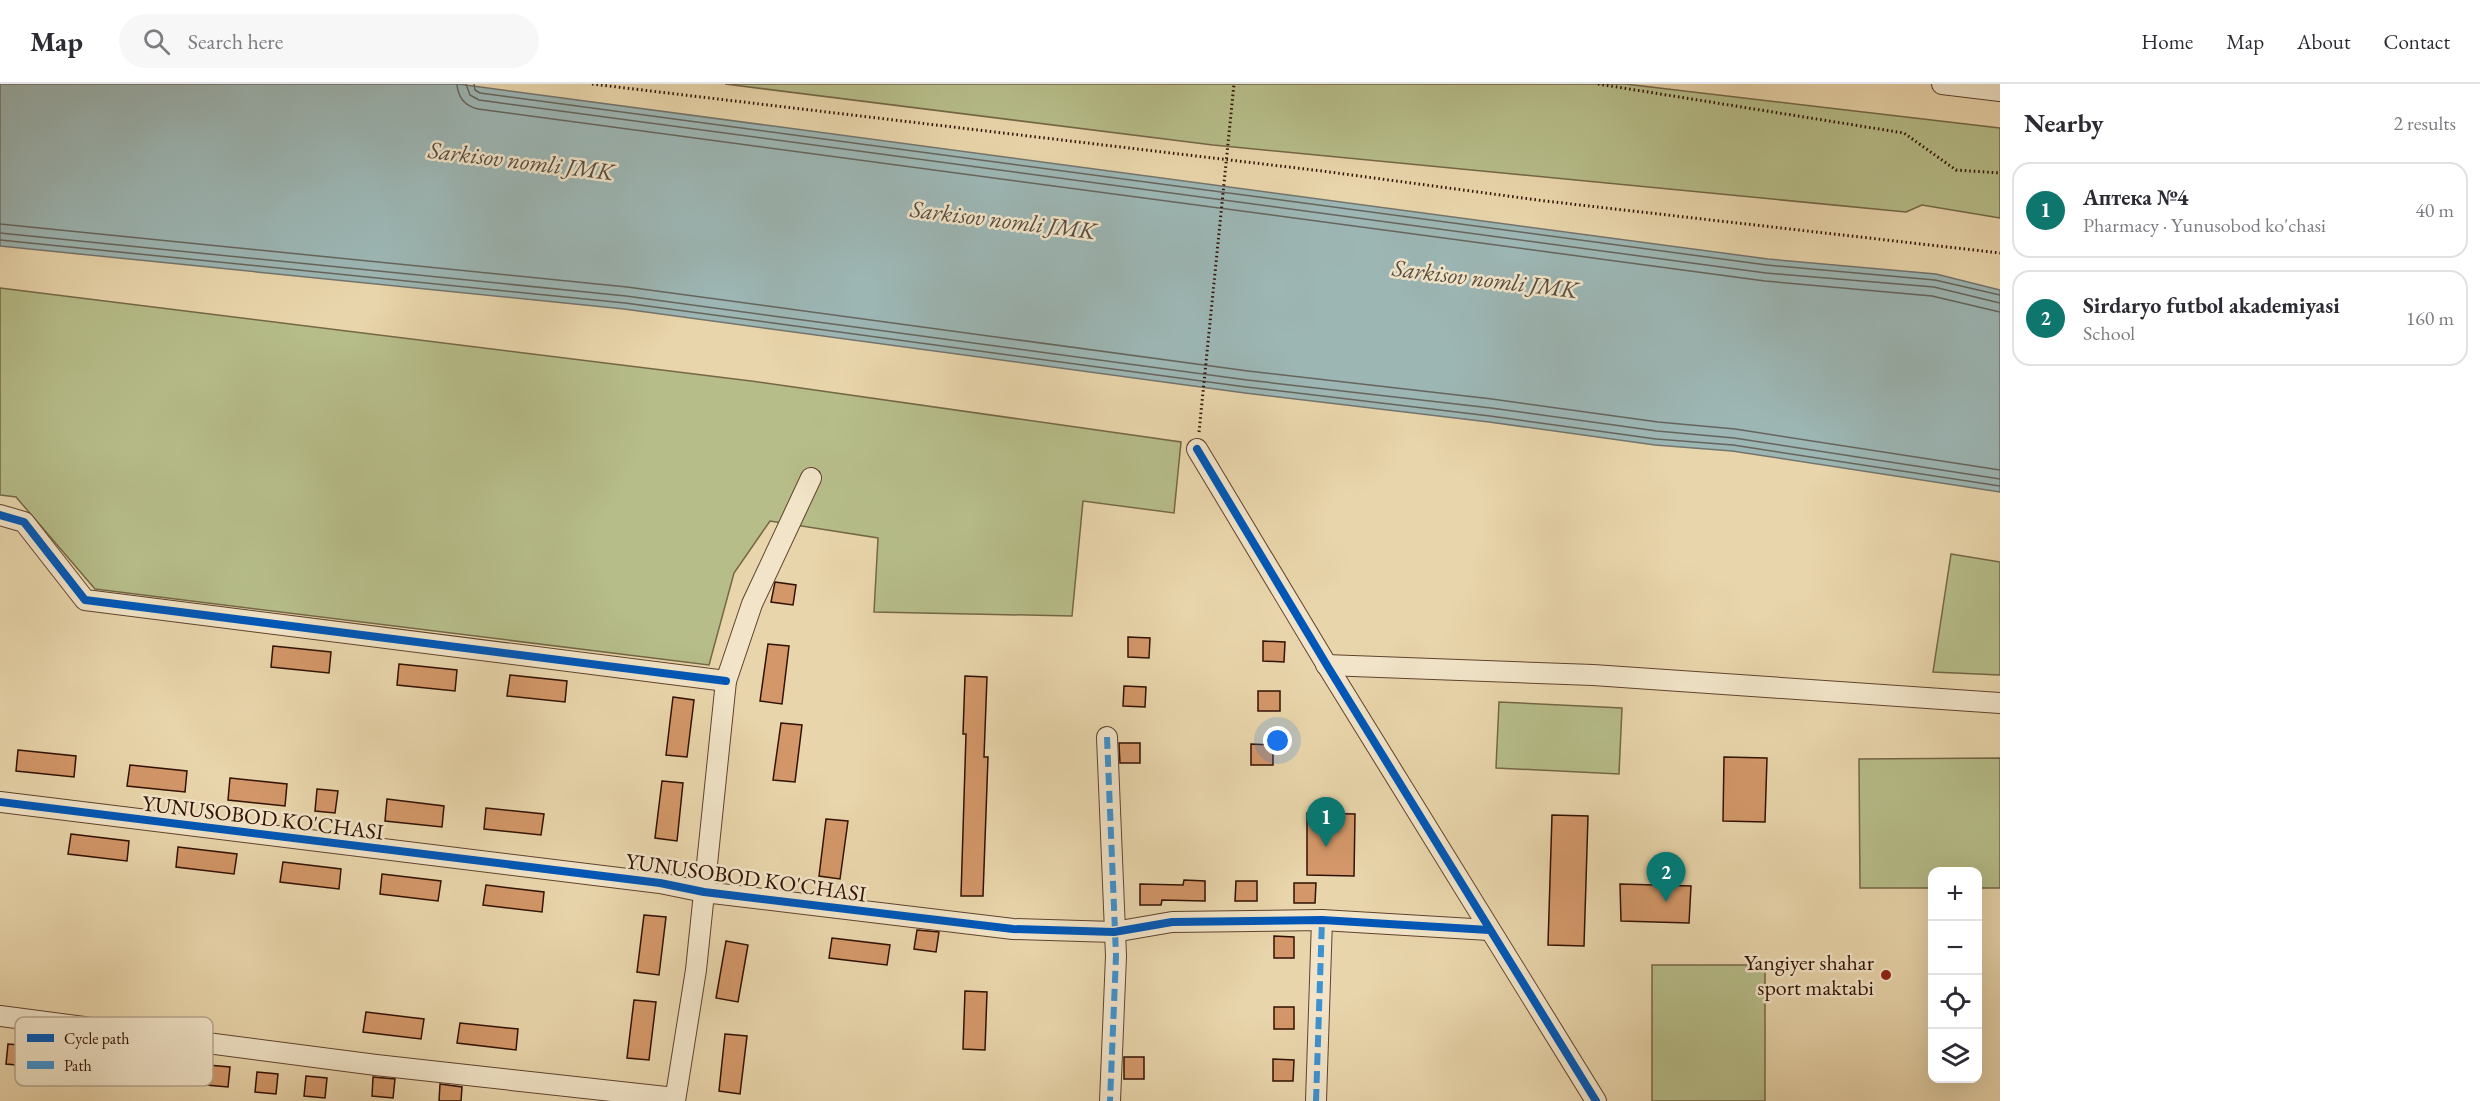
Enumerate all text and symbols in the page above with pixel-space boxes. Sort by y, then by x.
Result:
search box [119,14,539,68]
text: Map [30,23,83,59]
icon: search [140,25,173,58]
text: Search here [188,27,283,56]
text: Home [2141,28,2193,55]
text: Map [2226,28,2264,55]
text: About [2297,28,2350,55]
text: Contact [2383,28,2450,55]
text: Nearby [2024,106,2104,140]
text: 2 results [2393,110,2456,136]
water label: Sarkisov nomli JMK [426,134,619,188]
text: Аптека №4 [2083,183,2189,212]
water label: Sarkisov nomli JMK [908,193,1101,247]
text: 1 [2040,197,2051,223]
text: 40 m [2415,197,2454,223]
text: Pharmacy · Yunusobod ko'chasi [2083,212,2326,238]
water label: Sarkisov nomli JMK [1390,252,1583,306]
text: Sirdaryo futbol akademiyasi [2083,291,2340,320]
text: 2 [2040,305,2051,331]
text: 160 m [2406,305,2454,331]
text: School [2083,320,2135,346]
your location [1263,726,1292,755]
street label: YUNUSOBOD KO'CHASI [141,788,386,847]
pin: 1 [1306,798,1346,847]
street label: YUNUSOBOD KO'CHASI [624,846,869,909]
pin: 2 [1646,852,1686,902]
map controls [1928,867,1982,1083]
button: + [1928,867,1982,921]
button: − [1928,921,1982,975]
place label: Yangiyer shahar sport maktabi [1744,948,1875,1002]
marker: Yangiyer shahar sport maktabi [1879,968,1893,982]
button: locate [1928,975,1982,1029]
legend [15,1017,213,1086]
text: Cycle path [64,1028,129,1049]
button: layers [1928,1029,1982,1083]
text: Path [64,1055,92,1076]

